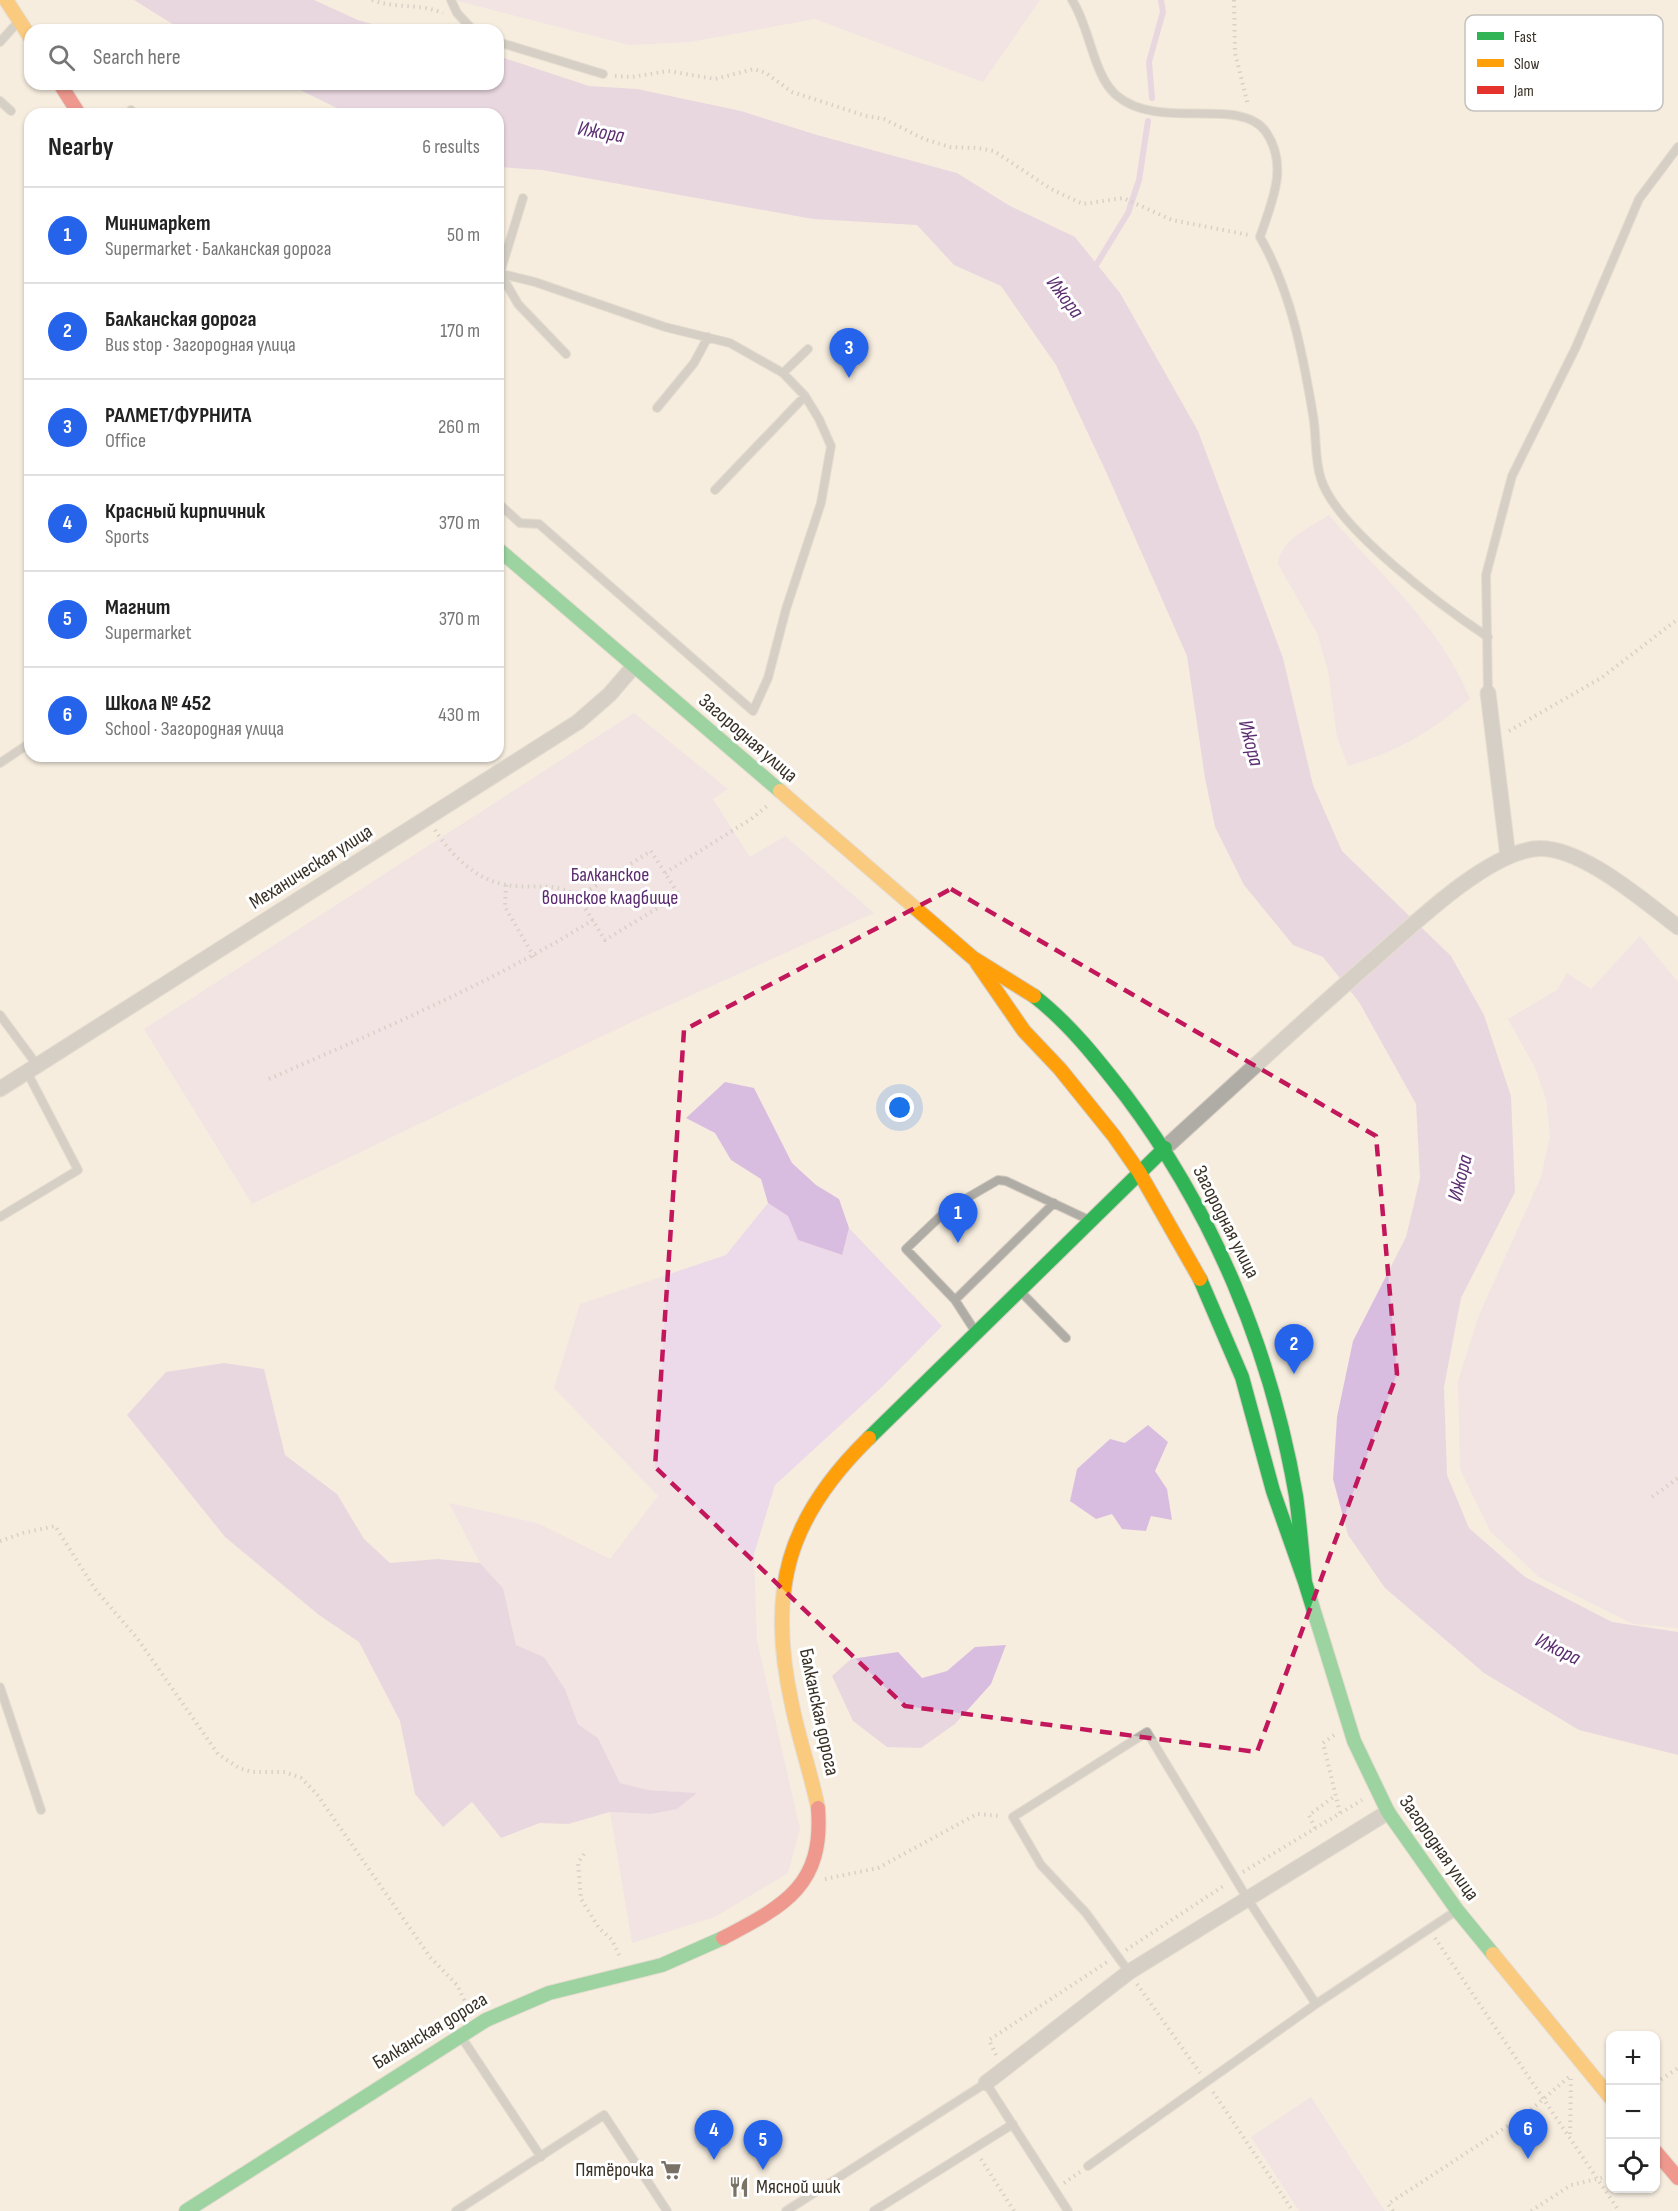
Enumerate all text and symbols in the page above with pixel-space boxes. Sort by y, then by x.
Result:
legend [1465,15,1663,111]
search box [24,24,504,90]
text: Fast [1514,28,1537,47]
icon: search [45,41,78,74]
text: Search here [93,44,180,71]
text: Slow [1514,55,1539,74]
text: Jam [1513,82,1534,101]
water label: Ижора [576,116,627,148]
text: Nearby [48,132,114,163]
text: 6 results [422,135,480,159]
text: Минимаркет [105,210,211,237]
text: 1 [64,223,71,247]
text: 50 m [447,223,480,247]
text: Supermarket · Балканская дорога [105,237,331,261]
water label: Ижора [1041,271,1089,324]
text: Балканская дорога [105,306,257,333]
text: 2 [63,319,72,343]
text: 170 m [440,319,480,343]
pin: 3 [830,328,868,378]
text: Bus stop · Загородная улица [105,333,296,357]
text: РАЛМЕТ/ФУРНИТА [105,402,252,429]
text: 3 [63,415,72,439]
text: 260 m [438,415,480,439]
text: Office [105,429,146,453]
text: Красный кирпичник [105,498,265,525]
text: 4 [63,511,72,535]
text: 370 m [439,511,480,535]
text: Sports [105,525,149,549]
text: Магнит [105,594,170,621]
text: 5 [63,607,72,631]
text: 370 m [439,607,480,631]
text: Supermarket [105,621,192,645]
street label: Загородная улица [694,689,802,787]
text: Школа № 452 [105,690,211,717]
text: 6 [63,703,72,727]
text: 430 m [438,703,480,727]
text: School · Загородная улица [105,717,284,741]
water label: Ижора [1233,717,1269,769]
street label: Механическая улица [245,820,377,914]
park label: Балканское воинское кладбище [542,863,678,910]
your location [885,1093,914,1122]
water label: Ижора [1442,1152,1478,1204]
street label: Загородная улица [1187,1162,1265,1282]
pin: 1 [938,1194,978,1243]
pin: 2 [1274,1324,1314,1374]
water label: Ижора [1531,1627,1585,1671]
street label: Балканская дорога [794,1646,844,1778]
street label: Загородная улица [1394,1791,1484,1905]
street label: Балканская дорога [368,1987,492,2075]
map controls [1606,2031,1660,2193]
button: + [1606,2031,1660,2085]
button: − [1606,2085,1660,2139]
pin: 4 [694,2110,734,2160]
pin: 6 [1508,2110,1547,2159]
pin: 5 [744,2120,783,2170]
button: locate [1606,2139,1660,2193]
place label: Пятёрочка [575,2158,654,2182]
supermarket icon: Пятёрочка [659,2158,683,2182]
restaurant icon: Мясной шик [727,2175,751,2199]
place label: Мясной шик [756,2175,841,2199]

